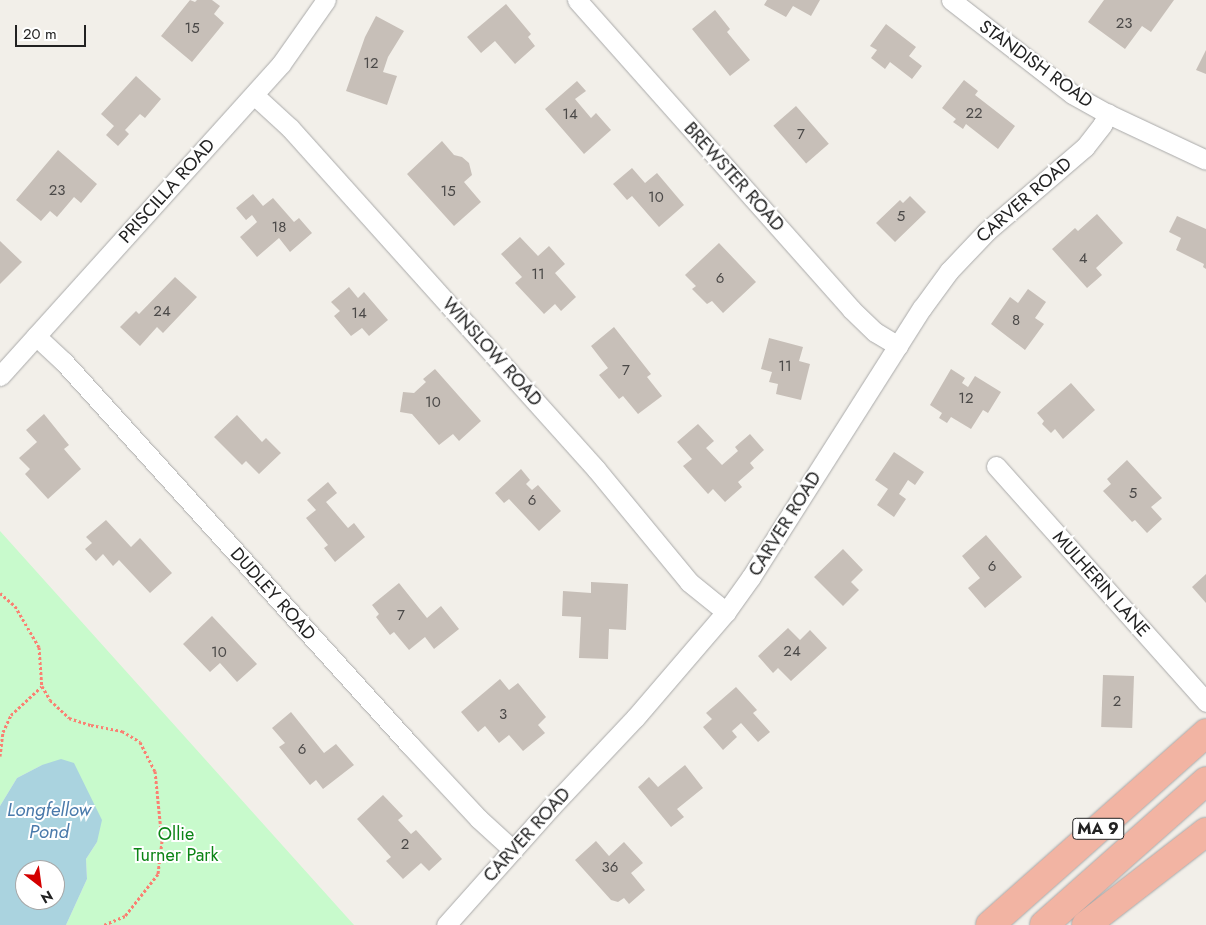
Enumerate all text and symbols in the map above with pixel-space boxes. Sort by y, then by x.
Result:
scale bar [18,15,89,47]
house number: 23 [1116,15,1132,33]
street label: STANDISH ROAD [975,16,1097,112]
house number: 15 [184,20,200,38]
text: 20 m [23,23,57,45]
house number: 12 [363,55,379,73]
house number: 22 [965,105,983,123]
house number: 14 [562,106,578,124]
street label: BREWSTER ROAD [679,118,789,236]
house number: 7 [797,126,805,144]
street label: PRISCILLA ROAD [115,134,219,248]
street label: CARVER ROAD [972,153,1076,247]
house number: 23 [49,182,65,200]
house number: 15 [440,183,456,201]
house number: 10 [648,189,664,207]
house number: 5 [897,208,905,226]
house number: 18 [272,219,286,237]
house number: 4 [1079,250,1087,268]
house number: 11 [531,266,545,284]
house number: 6 [716,270,724,288]
street label: WINSLOW ROAD [438,293,546,411]
house number: 24 [153,303,171,321]
house number: 14 [351,305,367,323]
house number: 8 [1012,312,1020,330]
house number: 11 [778,358,792,376]
house number: 7 [622,362,630,380]
house number: 12 [958,390,974,408]
house number: 10 [425,394,441,412]
street label: CARVER ROAD [744,468,826,580]
house number: 5 [1129,485,1137,503]
house number: 6 [528,492,536,510]
street label: MULHERIN LANE [1048,527,1154,641]
street label: DUDLEY ROAD [226,543,320,645]
house number: 6 [988,558,996,576]
house number: 7 [397,607,405,625]
house number: 24 [783,643,801,661]
house number: 10 [211,644,227,662]
house number: 2 [1113,693,1121,711]
house number: 3 [499,706,507,724]
house number: 6 [298,741,306,759]
street label: CARVER ROAD [479,783,575,887]
water label: Longfellow Pond [7,799,91,843]
road number: MA 9 [1072,816,1124,842]
park label: Ollie Turner Park [134,824,218,866]
house number: 2 [401,836,409,854]
house number: 36 [602,859,618,877]
north arrow [15,860,65,910]
text: N [37,886,57,909]

